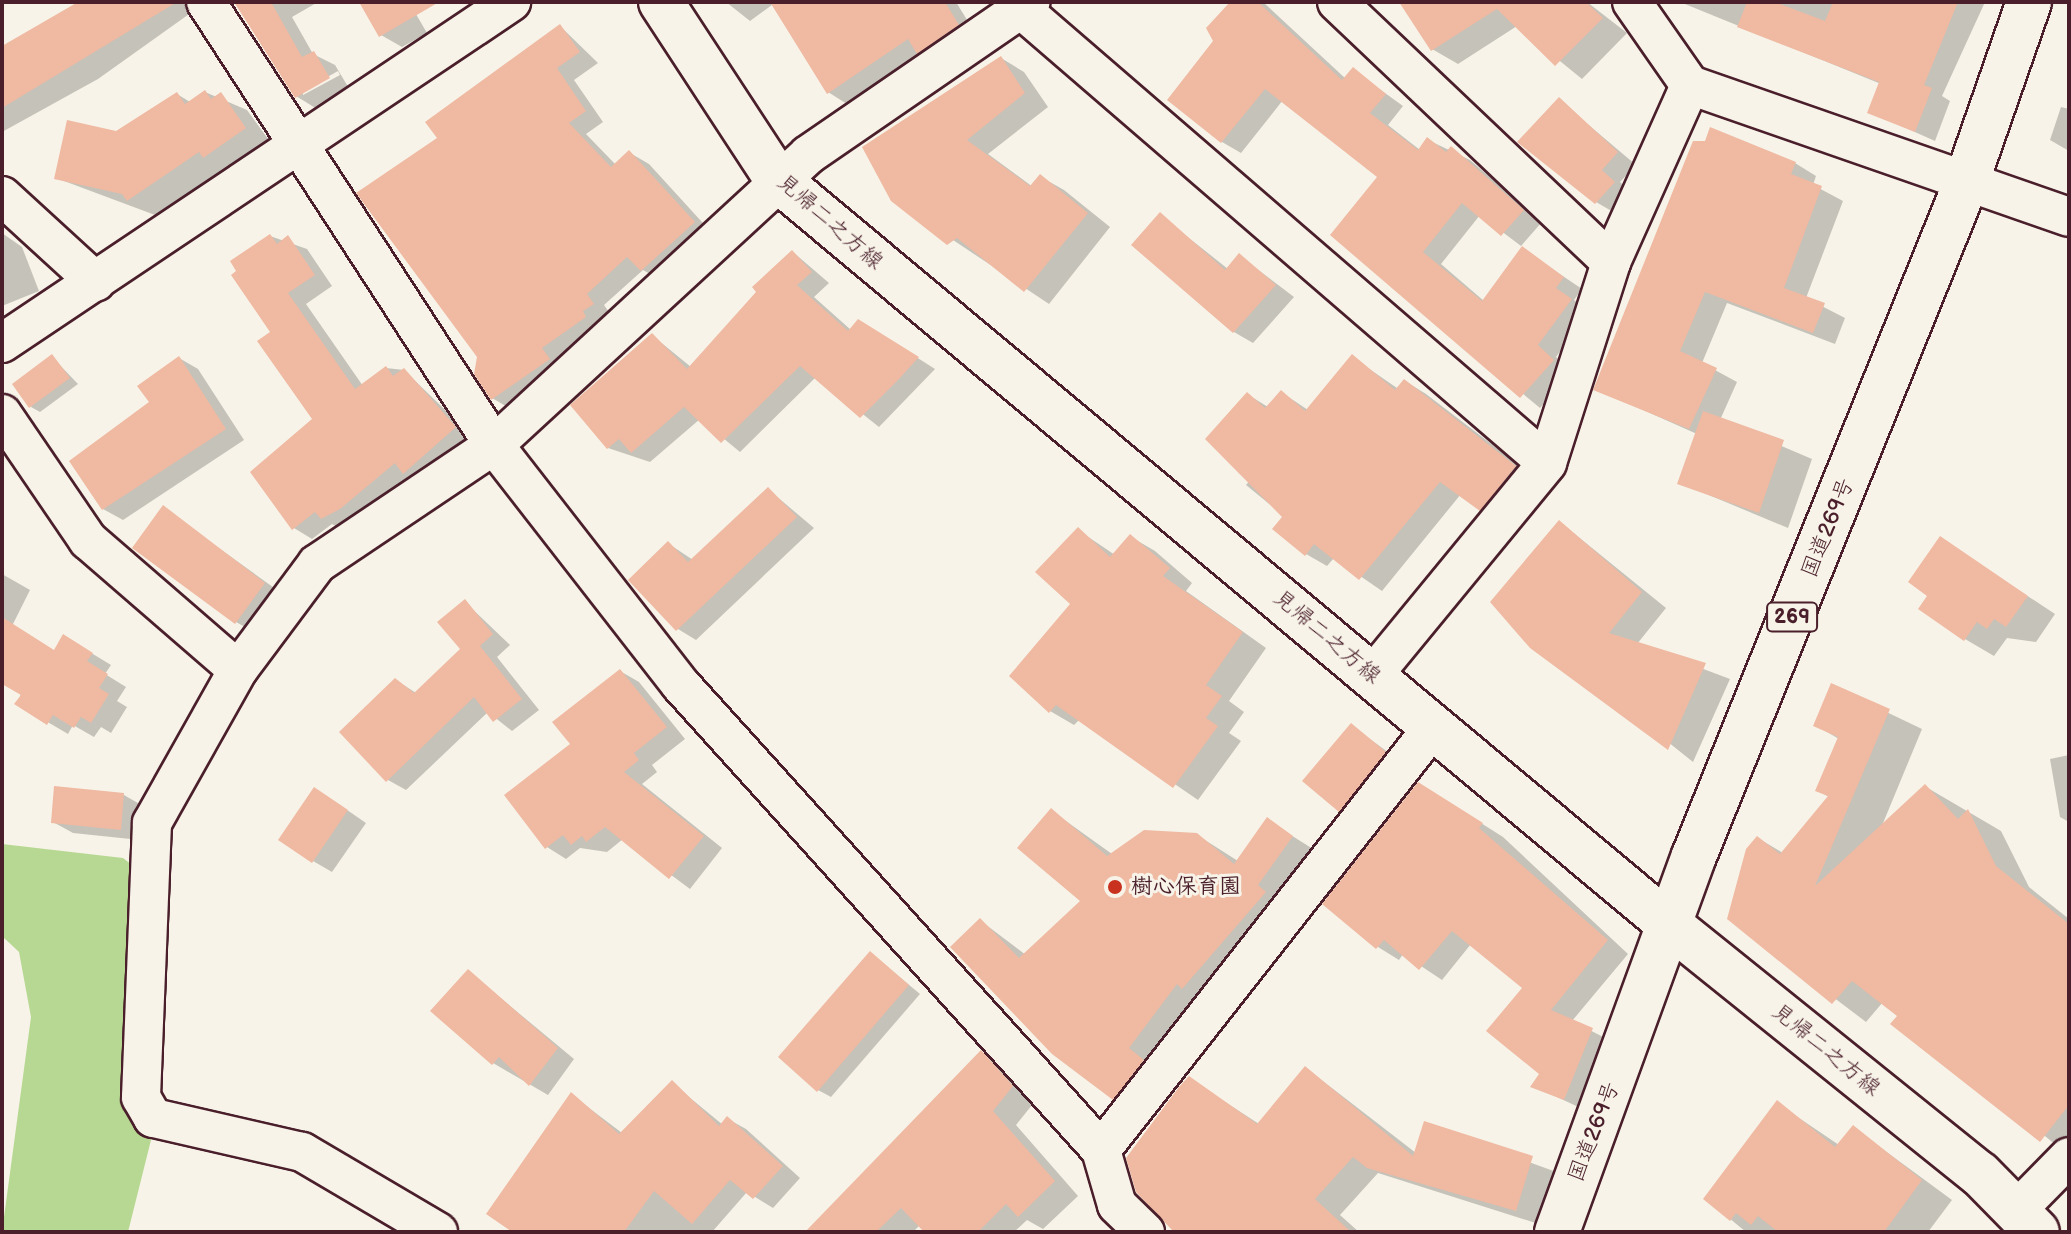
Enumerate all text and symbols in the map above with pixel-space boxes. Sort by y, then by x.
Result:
street label: 見帰二之方線 [772,169,888,275]
street label: 国道269号 [1796,474,1860,582]
street label: 見帰二之方線 [1268,584,1386,690]
road number: 269 [1766,601,1818,633]
place label: 樹心保育園 [1131,874,1241,900]
marker: 樹心保育園 [1106,878,1124,896]
street label: 見帰二之方線 [1766,998,1886,1102]
street label: 国道269号 [1563,1078,1625,1186]

